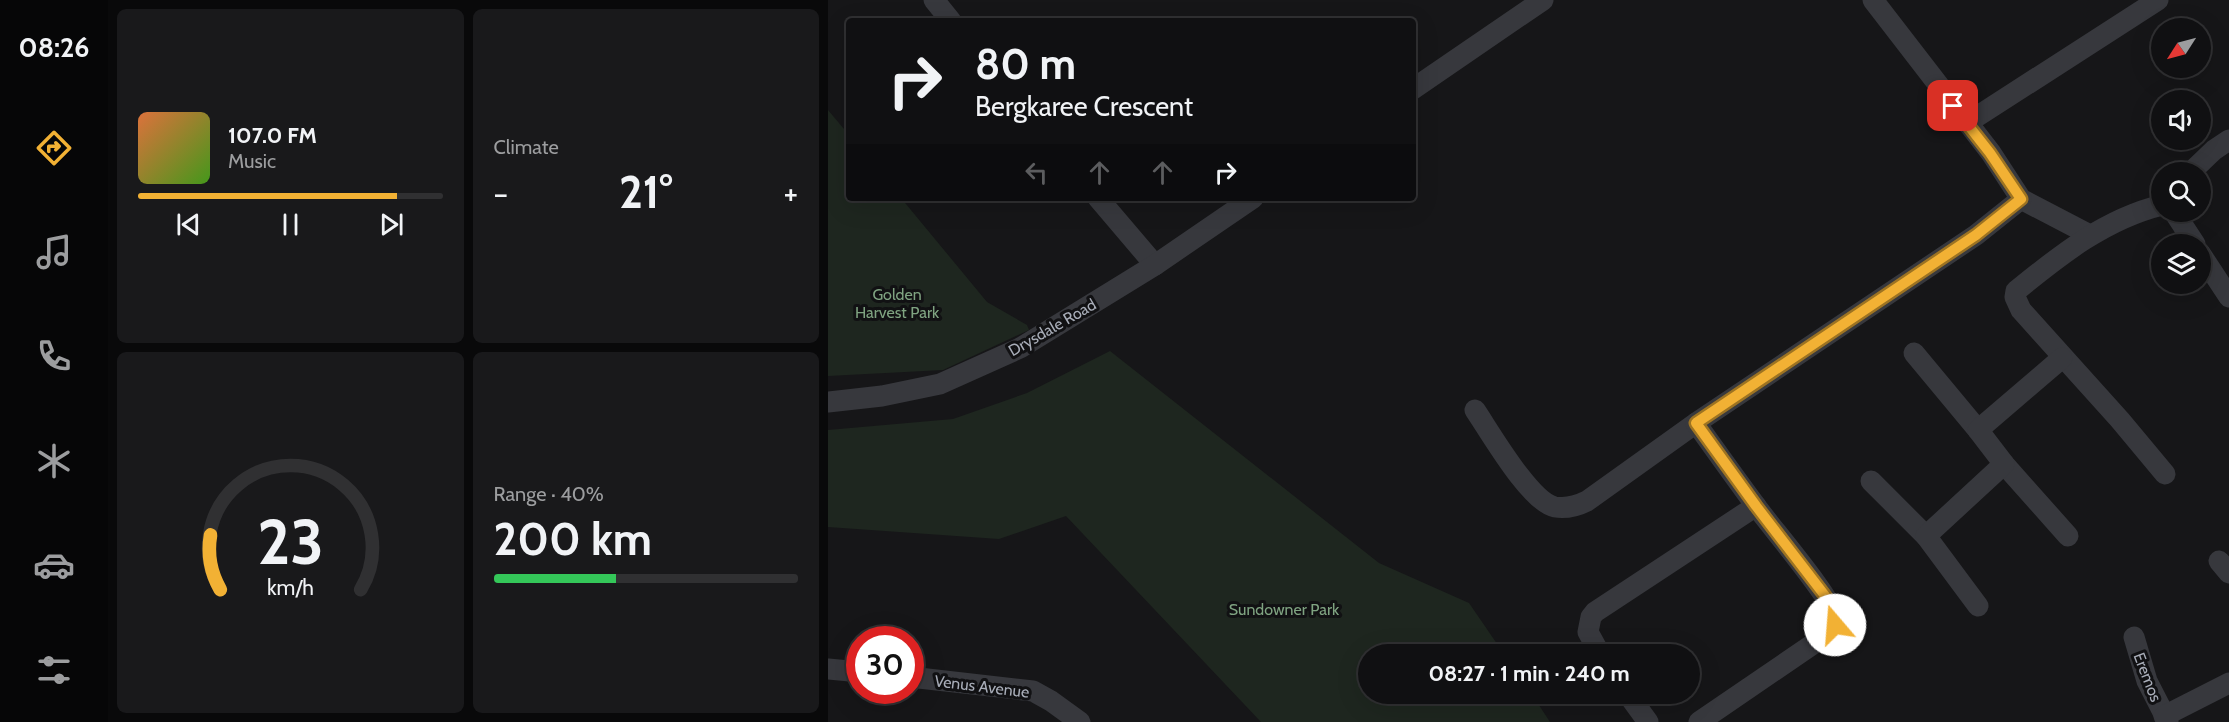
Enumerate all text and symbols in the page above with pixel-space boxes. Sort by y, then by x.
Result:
north arrow [2151,18,2211,78]
map controls [2151,18,2211,294]
text: 08:26 [19,31,89,64]
text: 80 m [975,38,1076,90]
icon: right [876,42,954,120]
pin [1927,80,1978,131]
icon: arrive [1936,89,1969,122]
text: Bergkaree Crescent [975,90,1193,123]
button: sound [2151,90,2211,150]
text: 107.0 FM [228,122,317,149]
icon: directions [33,127,75,169]
text: Climate [494,135,559,159]
text: Music [228,149,276,173]
icon: left [1020,156,1053,189]
icon: ahead [1083,156,1116,189]
icon: ahead [1146,156,1179,189]
icon: right [1209,156,1242,189]
button: search [2151,162,2211,222]
text: 21° [619,165,672,219]
text: − [494,173,508,213]
text: + [783,173,798,213]
icon: previous [172,208,205,241]
icon: pause [274,208,307,241]
icon: next [375,208,408,241]
icon: music [33,231,75,273]
button: layers [2151,234,2211,294]
park label: Golden Harvest Park [855,285,940,322]
street label: Drysdale Road [1005,295,1099,360]
icon: phone [33,335,75,377]
icon: climate [33,440,75,482]
text: Range · 40% [494,482,604,506]
text: 23 [257,504,324,580]
text: 200 km [494,512,652,566]
icon: car [33,544,75,586]
text: km/h [267,574,314,600]
position arrow [1803,593,1867,657]
park label: Sundowner Park [1229,600,1340,619]
speed limit sign: 30 [846,626,924,704]
icon: filters [33,649,75,691]
street label: Eremos [2129,650,2166,705]
text: 08:27 · 1 min · 240 m [1428,660,1630,687]
street label: Venus Avenue [933,671,1030,702]

